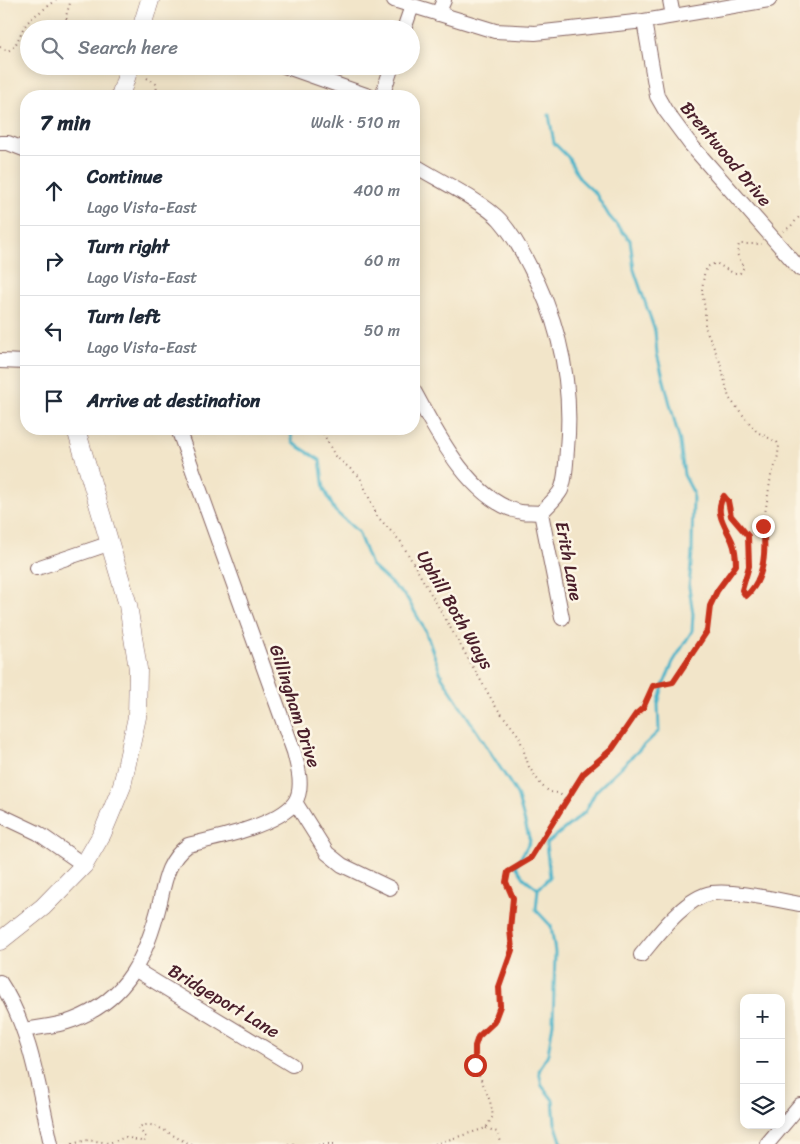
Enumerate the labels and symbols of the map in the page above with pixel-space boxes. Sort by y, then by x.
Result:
street label: Brentwood Drive [672,94,780,214]
route end [752,515,775,538]
street label: Erith Lane [546,519,592,604]
street label: Uphill Both Ways [408,544,503,677]
street label: Gillingham Drive [260,640,330,772]
street label: Bridgeport Lane [162,955,286,1047]
route start [464,1054,487,1077]

